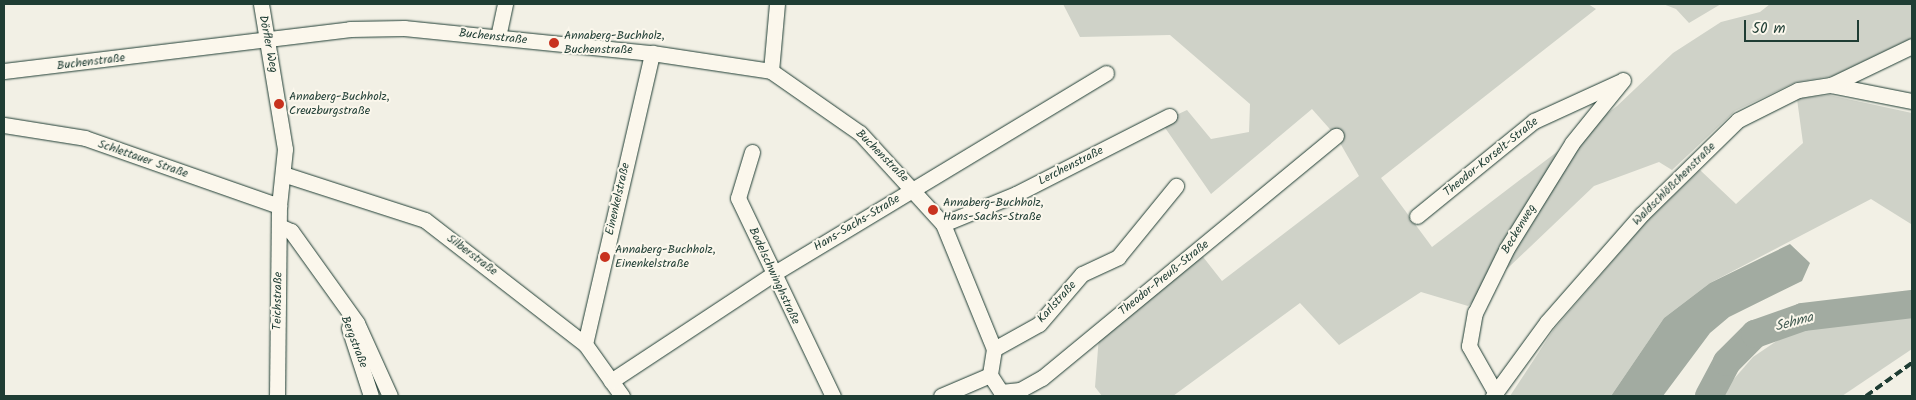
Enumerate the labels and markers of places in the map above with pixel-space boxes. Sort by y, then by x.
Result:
place label: Annaberg-Buchholz, Buchenstraße [564,29,665,57]
marker: Annaberg-Buchholz, Buchenstraße [548,37,560,49]
place label: Annaberg-Buchholz, Creuzburgstraße [289,90,390,118]
marker: Annaberg-Buchholz, Creuzburgstraße [273,98,285,110]
place label: Annaberg-Buchholz, Hans-Sachs-Straße [943,196,1044,224]
marker: Annaberg-Buchholz, Hans-Sachs-Straße [927,204,939,216]
place label: Annaberg-Buchholz, Einenkelstraße [615,243,716,271]
marker: Annaberg-Buchholz, Einenkelstraße [599,251,611,263]

